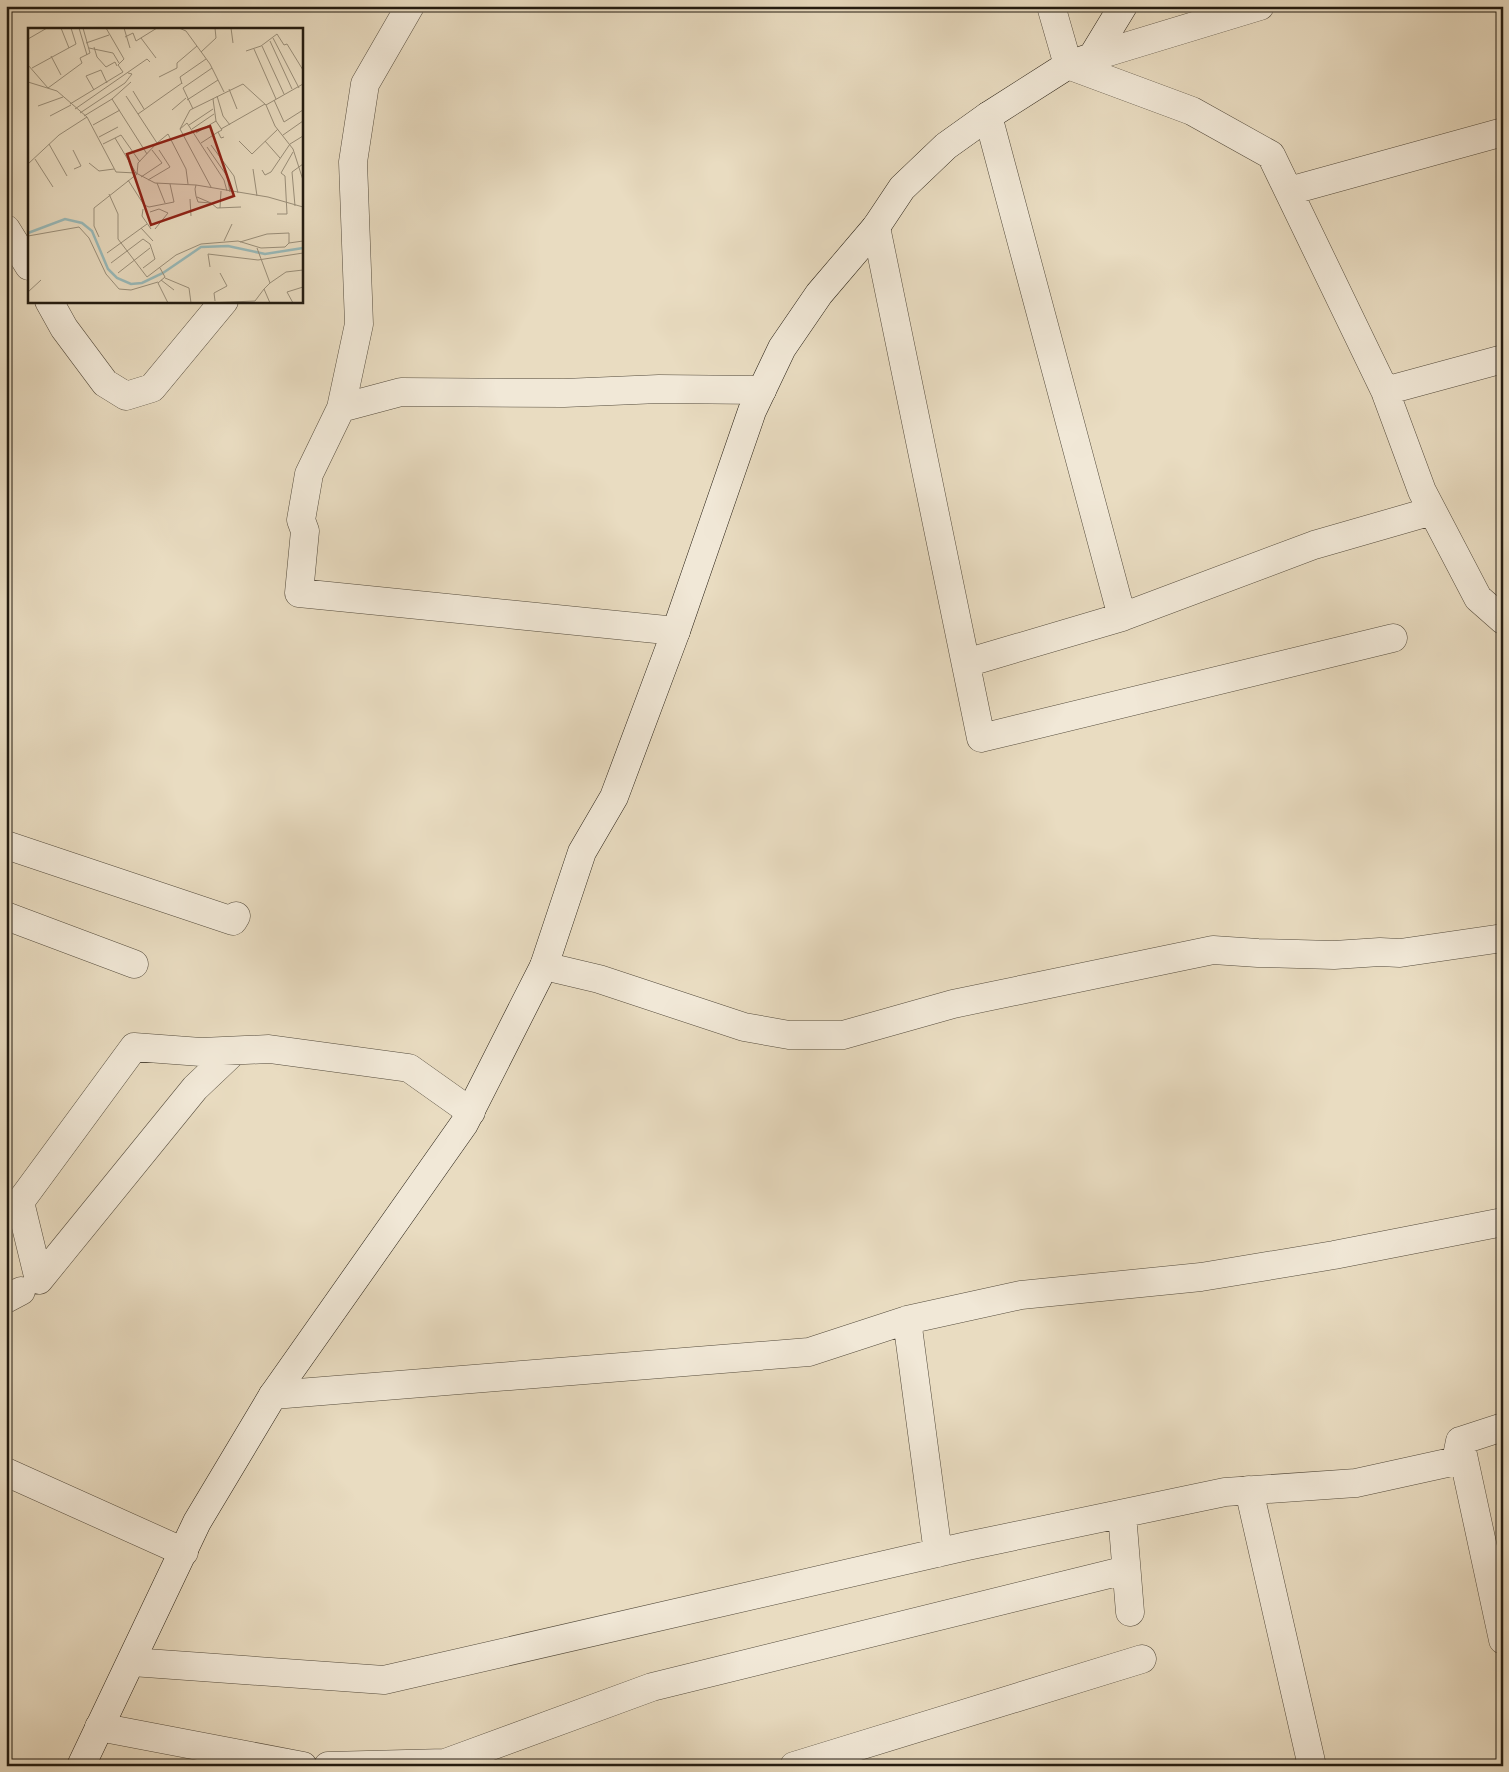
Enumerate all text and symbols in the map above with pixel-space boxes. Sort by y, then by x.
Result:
inset map [28,28,302,302]

